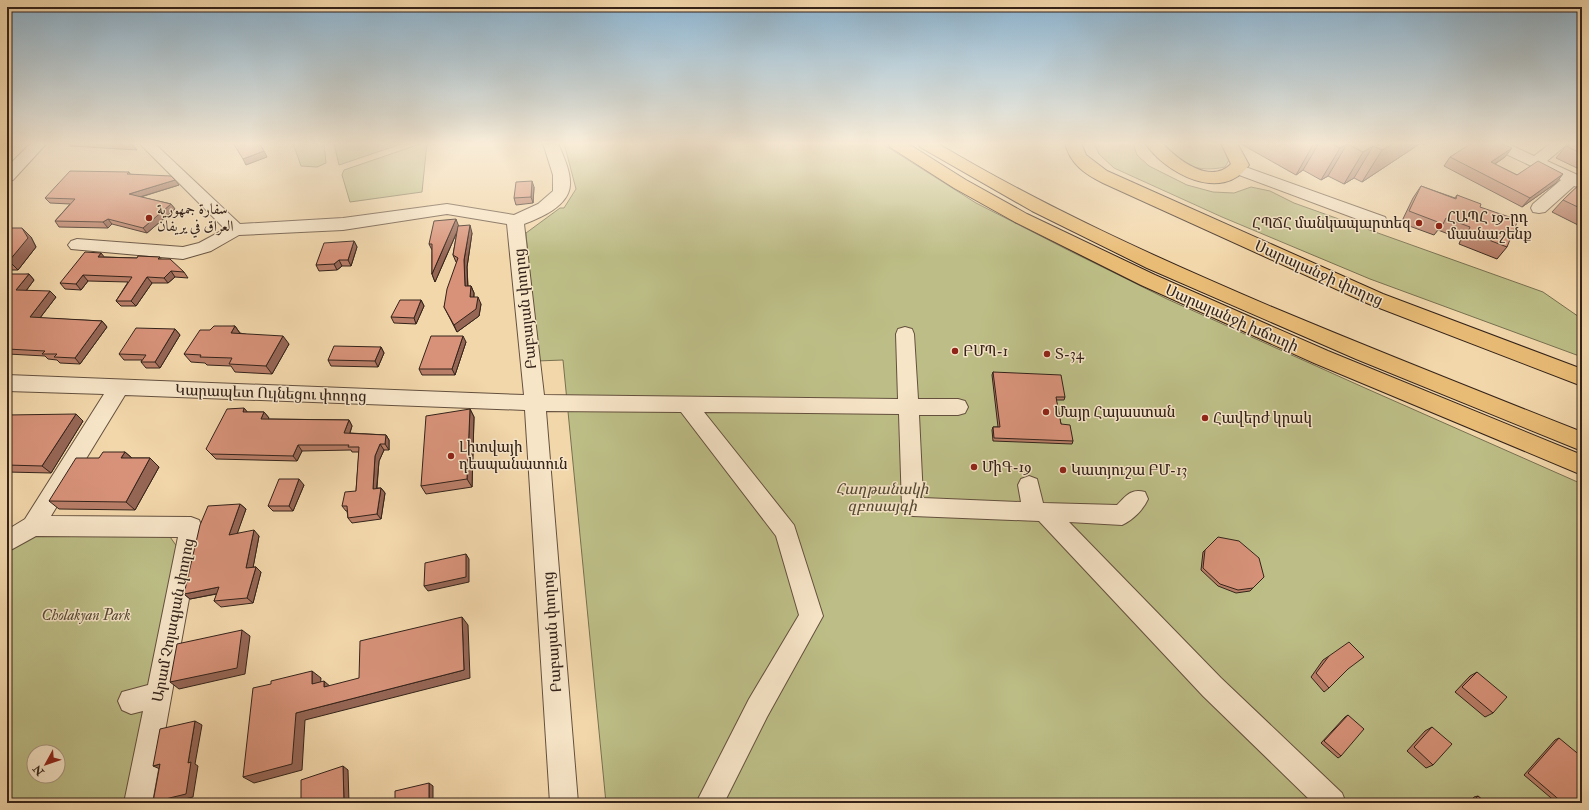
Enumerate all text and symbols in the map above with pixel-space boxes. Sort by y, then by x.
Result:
place label: سفارة جمهورية العراق في يريفان [157,200,234,238]
place label: ՀԱՊՀ 19-րդ մասնաշենք [1447,208,1532,244]
marker: سفارة جمهورية العراق في يريفان [144,213,154,223]
place label: ՀՊՃՀ մանկապարտեզ [1252,214,1412,233]
marker: ՀՊՃՀ մանկապարտեզ [1414,218,1424,228]
marker: ՀԱՊՀ 19-րդ մասնաշենք [1434,221,1444,231]
street label: Սարալանջի փողոց [1252,237,1386,310]
street label: Բաբայան փողոց [510,248,541,370]
street label: Սարալանջի խճուղի [1162,281,1302,357]
place label: ԲՄՊ-1 [963,342,1008,361]
place label: Տ-34 [1055,345,1085,364]
marker: ԲՄՊ-1 [950,346,960,356]
marker: Տ-34 [1042,349,1052,359]
street label: Կարապետ Ուլնեցու փողոց [175,381,367,406]
place label: Մայր Հայաստան [1054,403,1176,422]
marker: Մայր Հայաստան [1041,407,1051,417]
place label: Հավերժ կրակ [1213,409,1312,428]
marker: Հավերժ կրակ [1200,413,1210,423]
place label: Լիտվայի դեսպանատուն [459,438,568,474]
marker: Լիտվայի դեսպանատուն [446,451,456,461]
place label: ՄիԳ-19 [982,458,1032,477]
place label: Կատյուշա ԲՄ-13 [1071,461,1187,480]
marker: ՄիԳ-19 [969,462,979,472]
marker: Կատյուշա ԲՄ-13 [1058,465,1068,475]
park label: Հաղթանակի զբոսայգի [836,480,929,516]
street label: Արամ Չոլագյան փողոց [148,537,199,704]
street label: Բաբայան փողոց [539,571,566,693]
park label: Cholakyan Park [42,606,130,625]
north arrow [26,744,66,784]
text: N [30,761,48,779]

